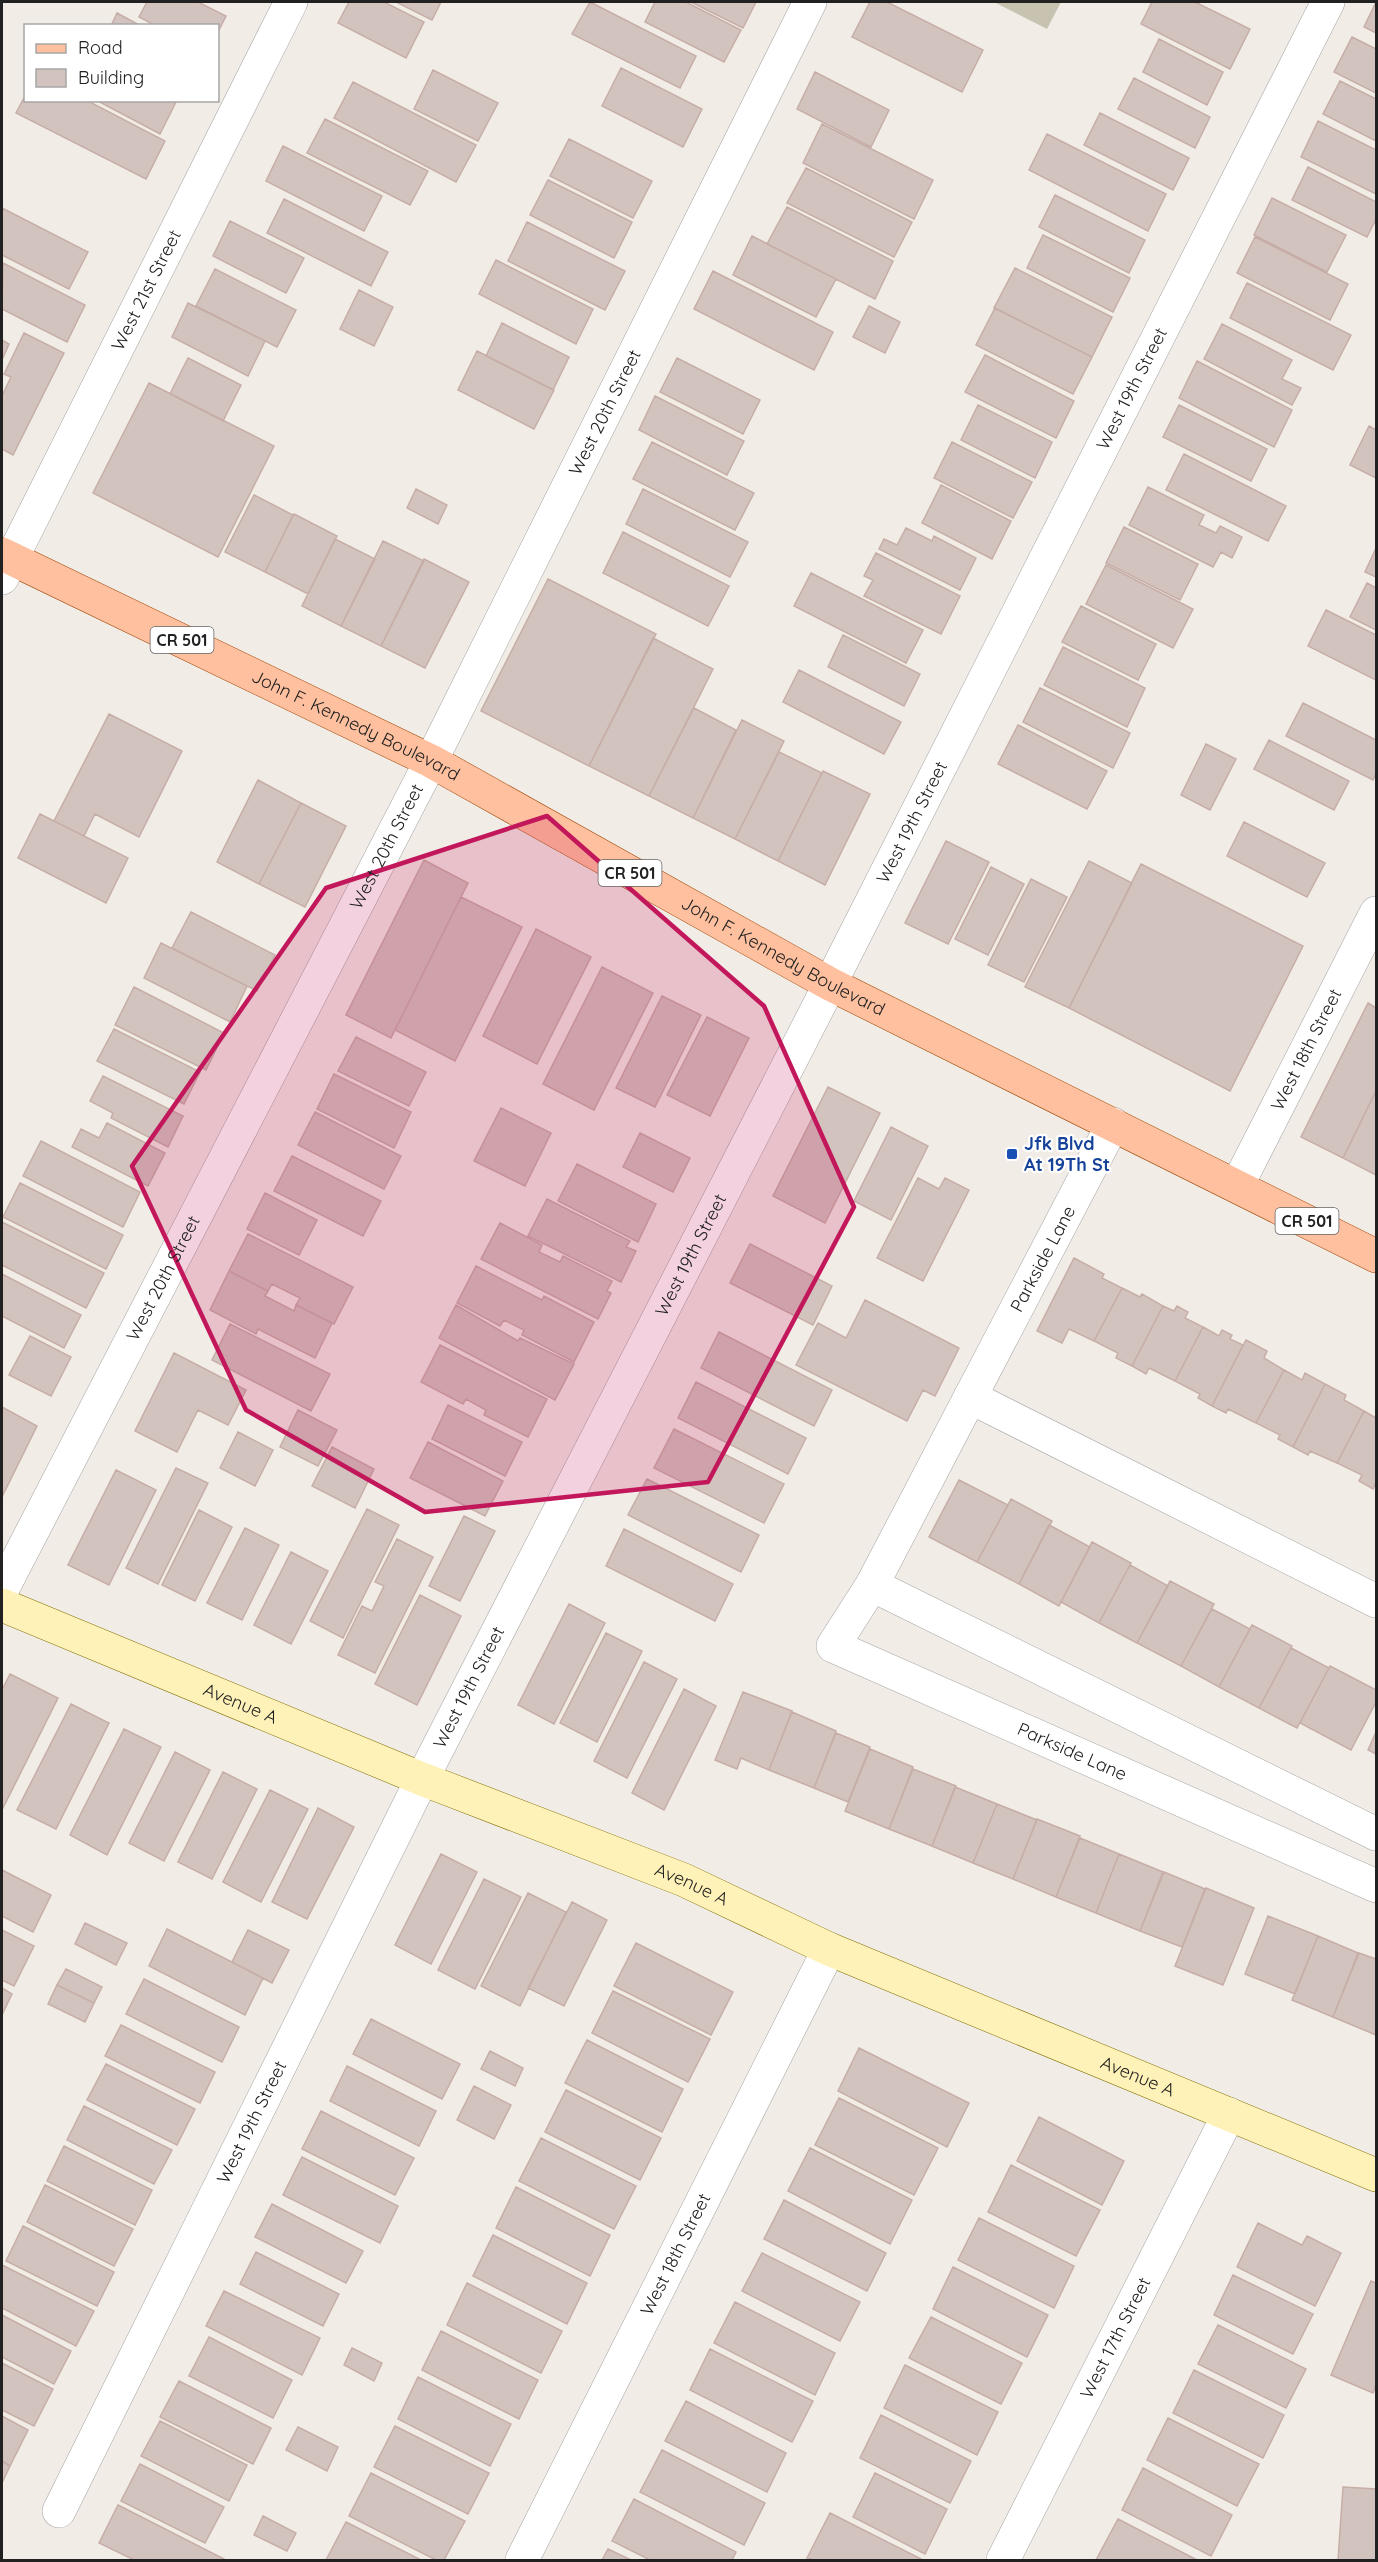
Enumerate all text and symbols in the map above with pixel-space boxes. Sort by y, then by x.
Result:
legend [24,24,219,102]
text: Road [78,36,123,59]
text: Building [78,66,144,89]
street label: West 21st Street [106,226,186,354]
street label: West 19th Street [1091,324,1172,454]
street label: West 20th Street [563,345,646,479]
road number: CR 501 [150,627,213,653]
street label: John F. Kennedy Boulevard [248,664,464,786]
street label: West 19th Street [871,757,952,887]
street label: West 20th Street [344,780,428,913]
road number: CR 501 [598,860,662,886]
street label: John F. Kennedy Boulevard [677,891,889,1021]
street label: West 18th Street [1265,985,1347,1114]
place label: Jfk Blvd At 19Th St [1024,1132,1110,1176]
marker: Jfk Blvd At 19Th St [1005,1147,1019,1161]
street label: West 19th Street [650,1190,731,1320]
street label: Parkside Lane [1005,1202,1080,1316]
road number: CR 501 [1276,1208,1338,1234]
street label: West 20th Street [121,1211,205,1345]
street label: West 19th Street [428,1622,509,1752]
street label: Avenue A [200,1678,281,1729]
street label: Parkside Lane [1014,1717,1131,1785]
street label: Avenue A [652,1858,733,1911]
street label: Avenue A [1097,2051,1179,2102]
street label: West 19th Street [211,2057,291,2187]
street label: West 18th Street [635,2189,715,2319]
street label: West 17th Street [1075,2273,1155,2402]

